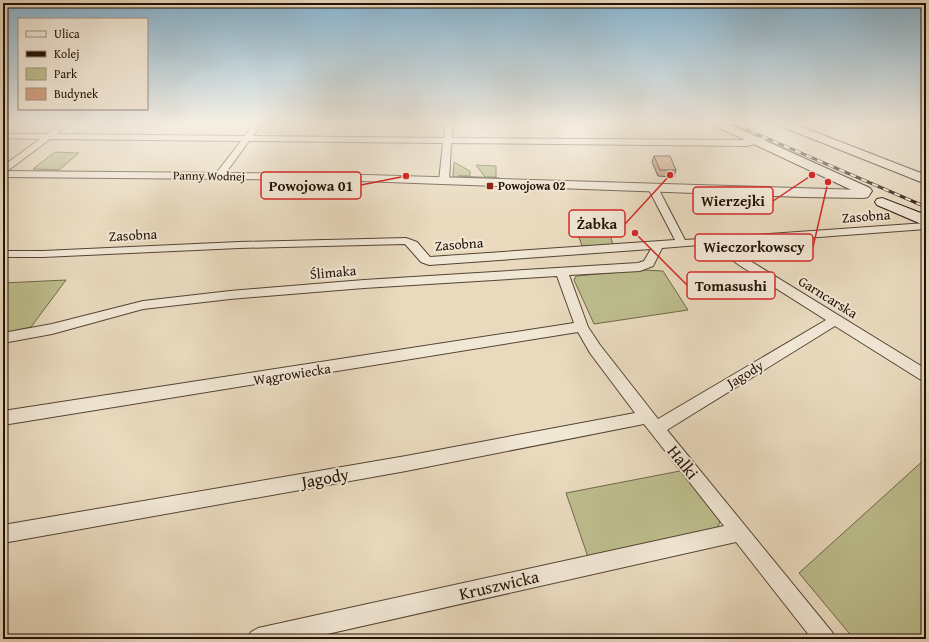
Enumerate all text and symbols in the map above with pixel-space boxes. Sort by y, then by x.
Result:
legend [18,18,148,110]
text: Ulica [54,25,80,42]
text: Kolej [54,45,79,62]
text: Park [54,65,78,82]
text: Budynek [54,85,99,102]
street label: Panny Wodnej [173,166,245,185]
callout: Powojowa 01 [261,172,361,199]
text: Powojowa 01 [269,175,353,196]
place label: Powojowa 02 [498,177,566,194]
marker: Powojowa 02 [485,181,495,191]
callout: Wierzejki [693,187,773,214]
text: Wierzejki [701,190,765,211]
street label: Zasobna [841,204,891,228]
callout: Żabka [569,210,625,237]
text: Żabka [577,213,617,234]
street label: Zasobna [108,224,158,246]
street label: Zasobna [434,232,484,256]
callout: Wieczorkowscy [695,234,813,261]
text: Wieczorkowscy [703,236,805,257]
street label: Ślimaka [309,260,357,284]
street label: Garncarska [795,271,862,323]
callout: Tomasushi [687,272,775,299]
text: Tomasushi [695,275,767,296]
street label: Jagody [721,355,767,394]
street label: Wągrowiecka [252,358,333,390]
street label: Halki [662,439,705,484]
street label: Jagody [297,461,351,494]
street label: Kruszwicka [456,563,541,606]

